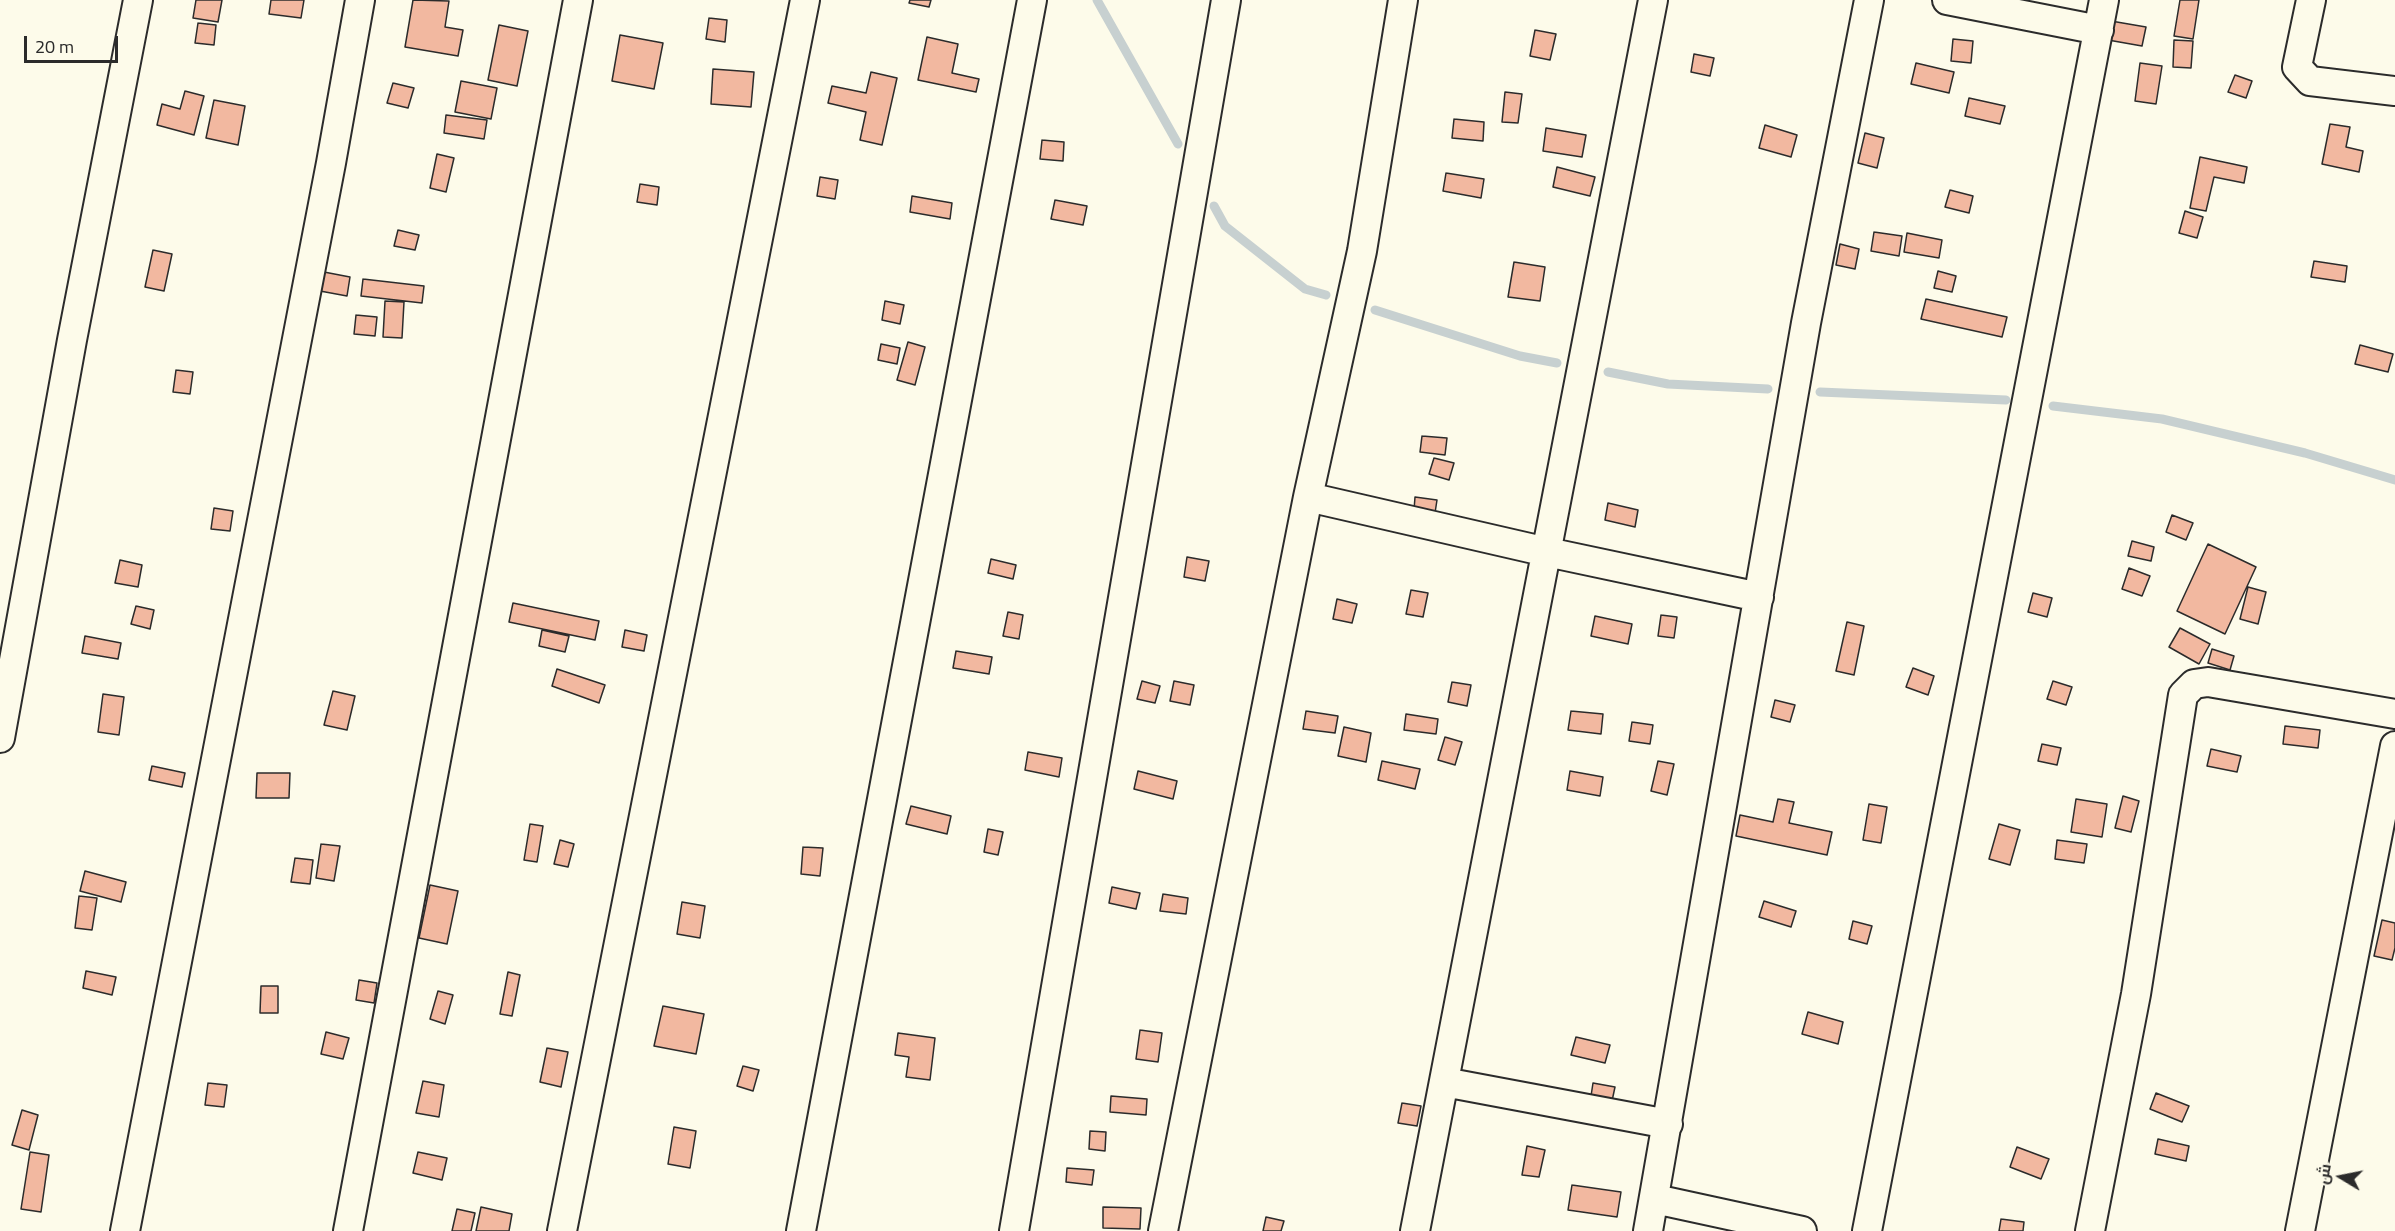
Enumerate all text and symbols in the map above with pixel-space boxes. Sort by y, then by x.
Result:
scale bar [27,24,122,62]
text: 20 m [35,30,74,63]
north arrow [2311,1147,2371,1207]
text: ش [2307,1161,2340,1187]

